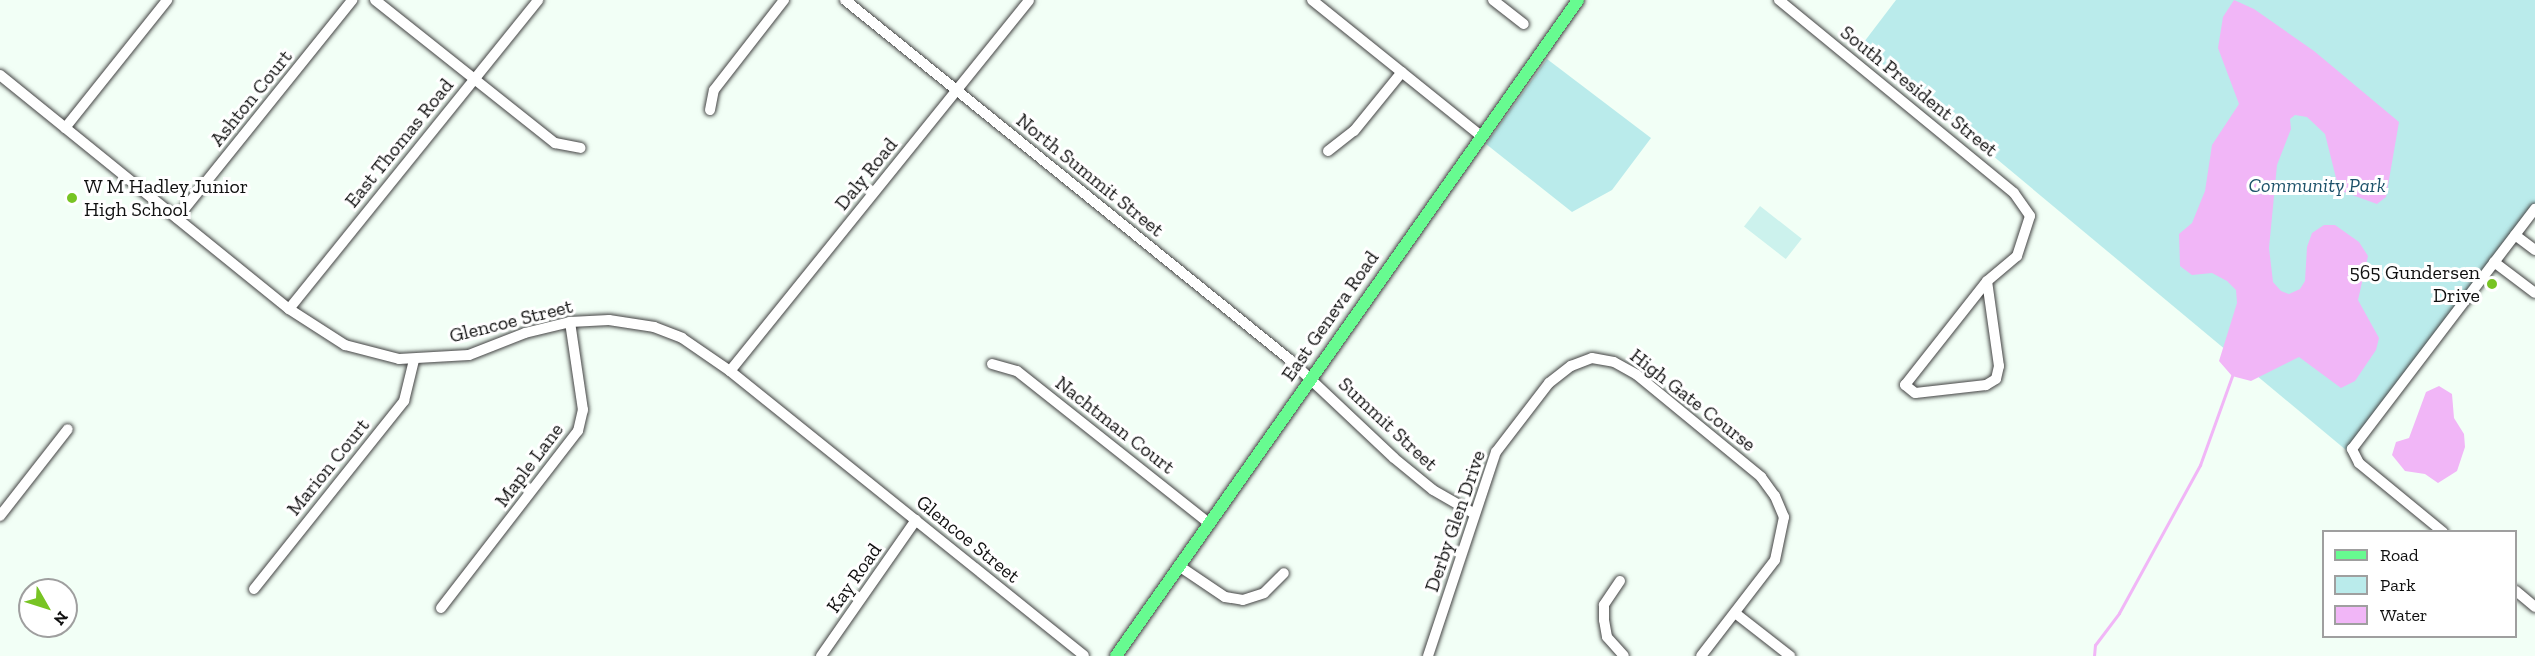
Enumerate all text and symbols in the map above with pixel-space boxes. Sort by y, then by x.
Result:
street label: South President Street [1836,20,2002,162]
street label: Ashton Court [205,45,297,151]
street label: East Thomas Road [340,74,458,212]
street label: North Summit Street [1011,108,1169,242]
street label: Daly Road [829,133,903,215]
park label: Community Park [2248,173,2386,197]
place label: W M Hadley Junior High School [84,174,250,221]
marker: W M Hadley Junior High School [65,191,79,205]
street label: East Geneva Road [1276,246,1384,386]
place label: 565 Gundersen Drive [2349,260,2480,307]
marker: 565 Gundersen Drive [2485,277,2499,291]
street label: Glencoe Street [447,294,575,348]
street label: High Gate Course [1625,343,1761,457]
street label: Nachtman Court [1051,371,1179,479]
street label: Summit Street [1333,372,1443,476]
street label: Marion Court [282,414,374,520]
street label: Maple Lane [490,418,568,512]
street label: Derby Glen Drive [1419,447,1491,595]
street label: Glencoe Street [911,490,1025,588]
legend [2322,530,2517,638]
street label: Kay Road [821,538,887,618]
text: Road [2380,544,2419,566]
text: Park [2380,574,2416,596]
north arrow [18,578,78,638]
text: Water [2380,604,2427,626]
text: N [50,608,72,629]

